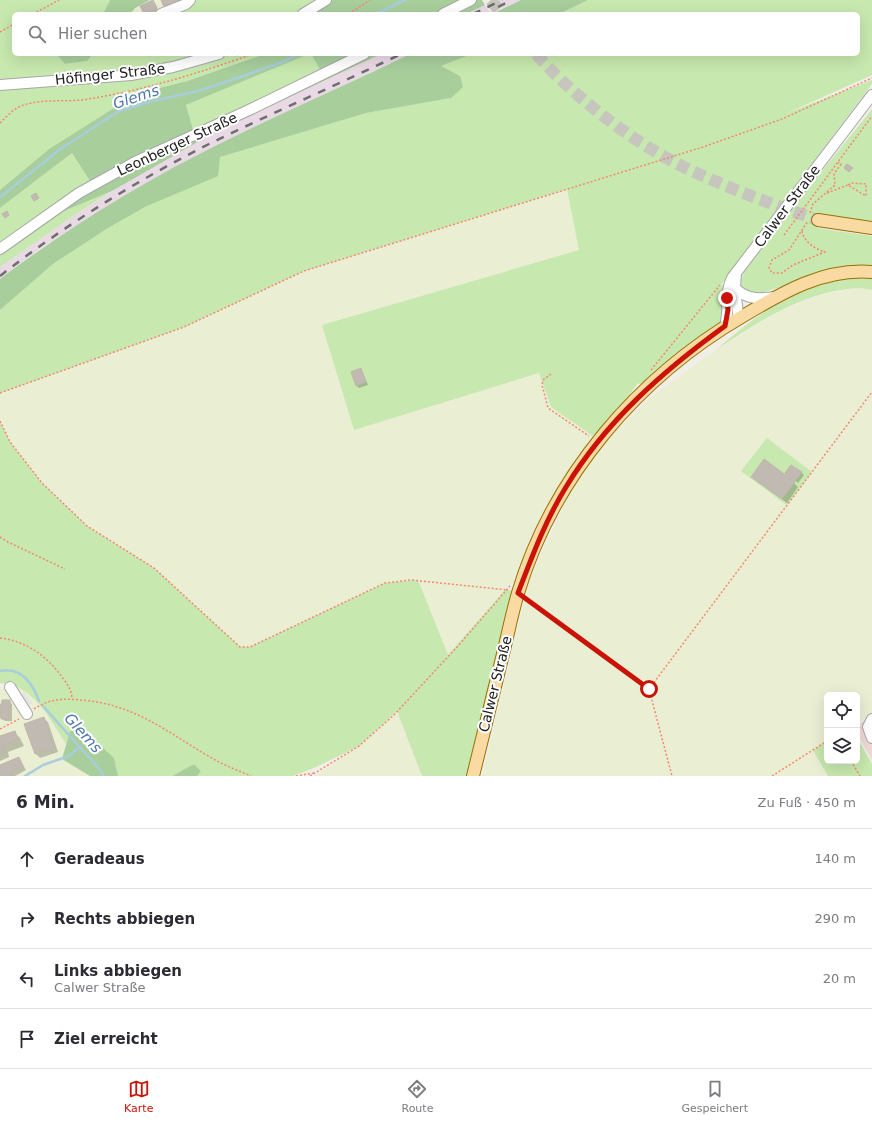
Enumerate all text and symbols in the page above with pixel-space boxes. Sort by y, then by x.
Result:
search box [12,12,860,56]
icon: search [26,23,48,45]
text: Hier suchen [58,25,147,43]
street label: Höfinger Straße [54,60,166,88]
water label: Glems [111,81,162,113]
street label: Leonberger Straße [114,109,240,179]
street label: Calwer Straße [751,162,823,250]
route end [718,289,736,307]
street label: Calwer Straße [475,634,515,734]
route start [640,680,658,698]
map controls [824,692,860,764]
button: locate [824,692,860,728]
water label: Glems [60,709,106,757]
button: layers [824,728,860,764]
text: 6 Min. [16,792,75,812]
text: Zu Fuß · 450 m [758,795,856,810]
icon: ahead [16,848,38,870]
text: Geradeaus [54,850,145,868]
text: 140 m [814,851,856,866]
icon: right [16,908,38,930]
text: Rechts abbiegen [54,910,195,928]
text: 290 m [814,911,856,926]
text: Links abbiegen [54,962,182,980]
icon: left [16,968,38,990]
text: 20 m [823,971,856,986]
text: Calwer Straße [54,980,146,995]
icon: arrive [16,1028,38,1050]
text: Ziel erreicht [54,1030,158,1048]
tab: Karte [124,1078,153,1115]
tab: Route [401,1078,433,1115]
tab: Gespeichert [682,1078,748,1115]

